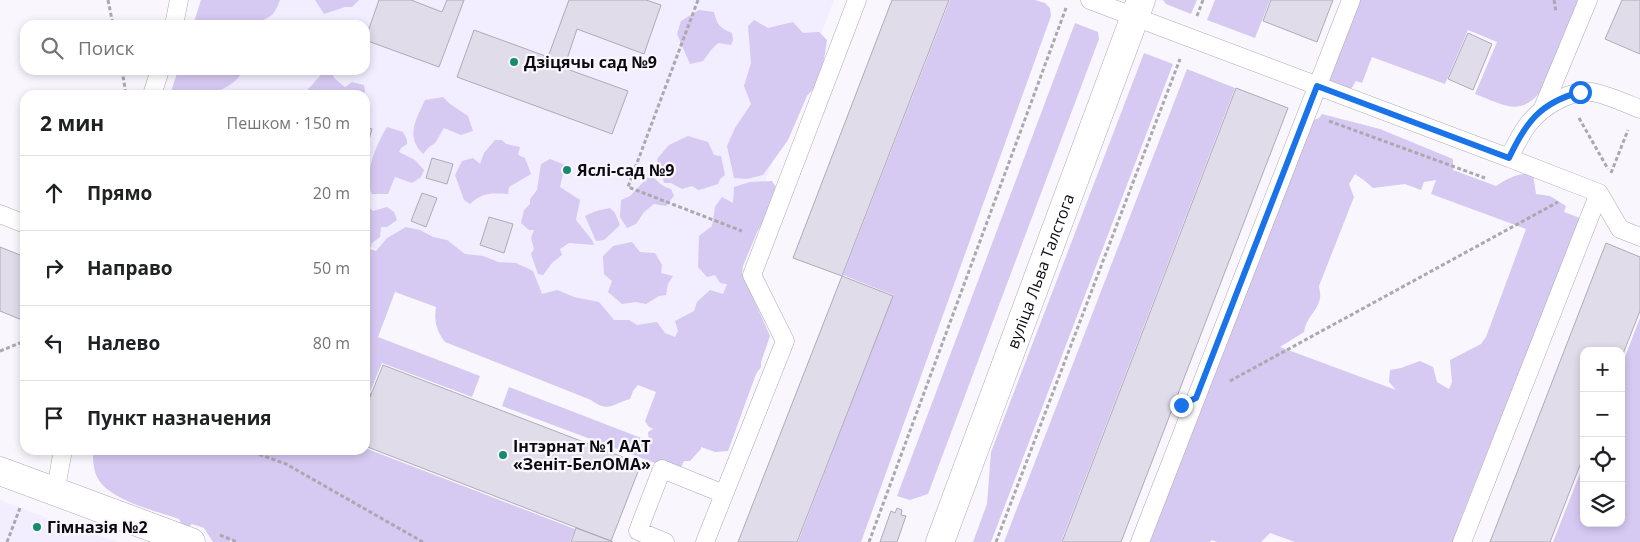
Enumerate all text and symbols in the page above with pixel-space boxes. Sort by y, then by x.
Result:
search box [20,20,370,75]
icon: search [38,34,66,62]
text: Поиск [78,35,134,61]
place label: Дзіцячы сад №9 [524,51,657,73]
marker: Дзіцячы сад №9 [508,56,520,68]
route start [1569,81,1592,104]
text: 2 мин [40,109,104,137]
text: Пешком · 150 m [227,112,350,134]
place label: Яслі-сад №9 [576,159,674,181]
marker: Яслі-сад №9 [561,164,573,176]
icon: ahead [40,179,68,207]
text: Прямо [87,180,152,206]
text: 20 m [313,182,350,204]
street label: вуліца Льва Талстога [1002,190,1079,352]
icon: right [40,254,68,282]
text: Направо [87,255,173,281]
text: 50 m [313,257,350,279]
icon: left [40,329,68,357]
text: Налево [87,330,160,356]
text: 80 m [313,332,350,354]
map controls [1580,347,1625,527]
button: + [1580,347,1625,392]
button: − [1580,392,1625,437]
route end [1170,394,1193,417]
icon: arrive [40,404,68,432]
text: Пункт назначения [87,405,272,431]
place label: Інтэрнат №1 ААТ «Зеніт-БелОМА» [513,435,651,475]
button: locate [1580,437,1625,482]
marker: Інтэрнат №1 ААТ «Зеніт-БелОМА» [497,449,509,461]
button: layers [1580,482,1625,527]
place label: Гімназія №2 [47,516,148,538]
marker: Гімназія №2 [31,521,43,533]

